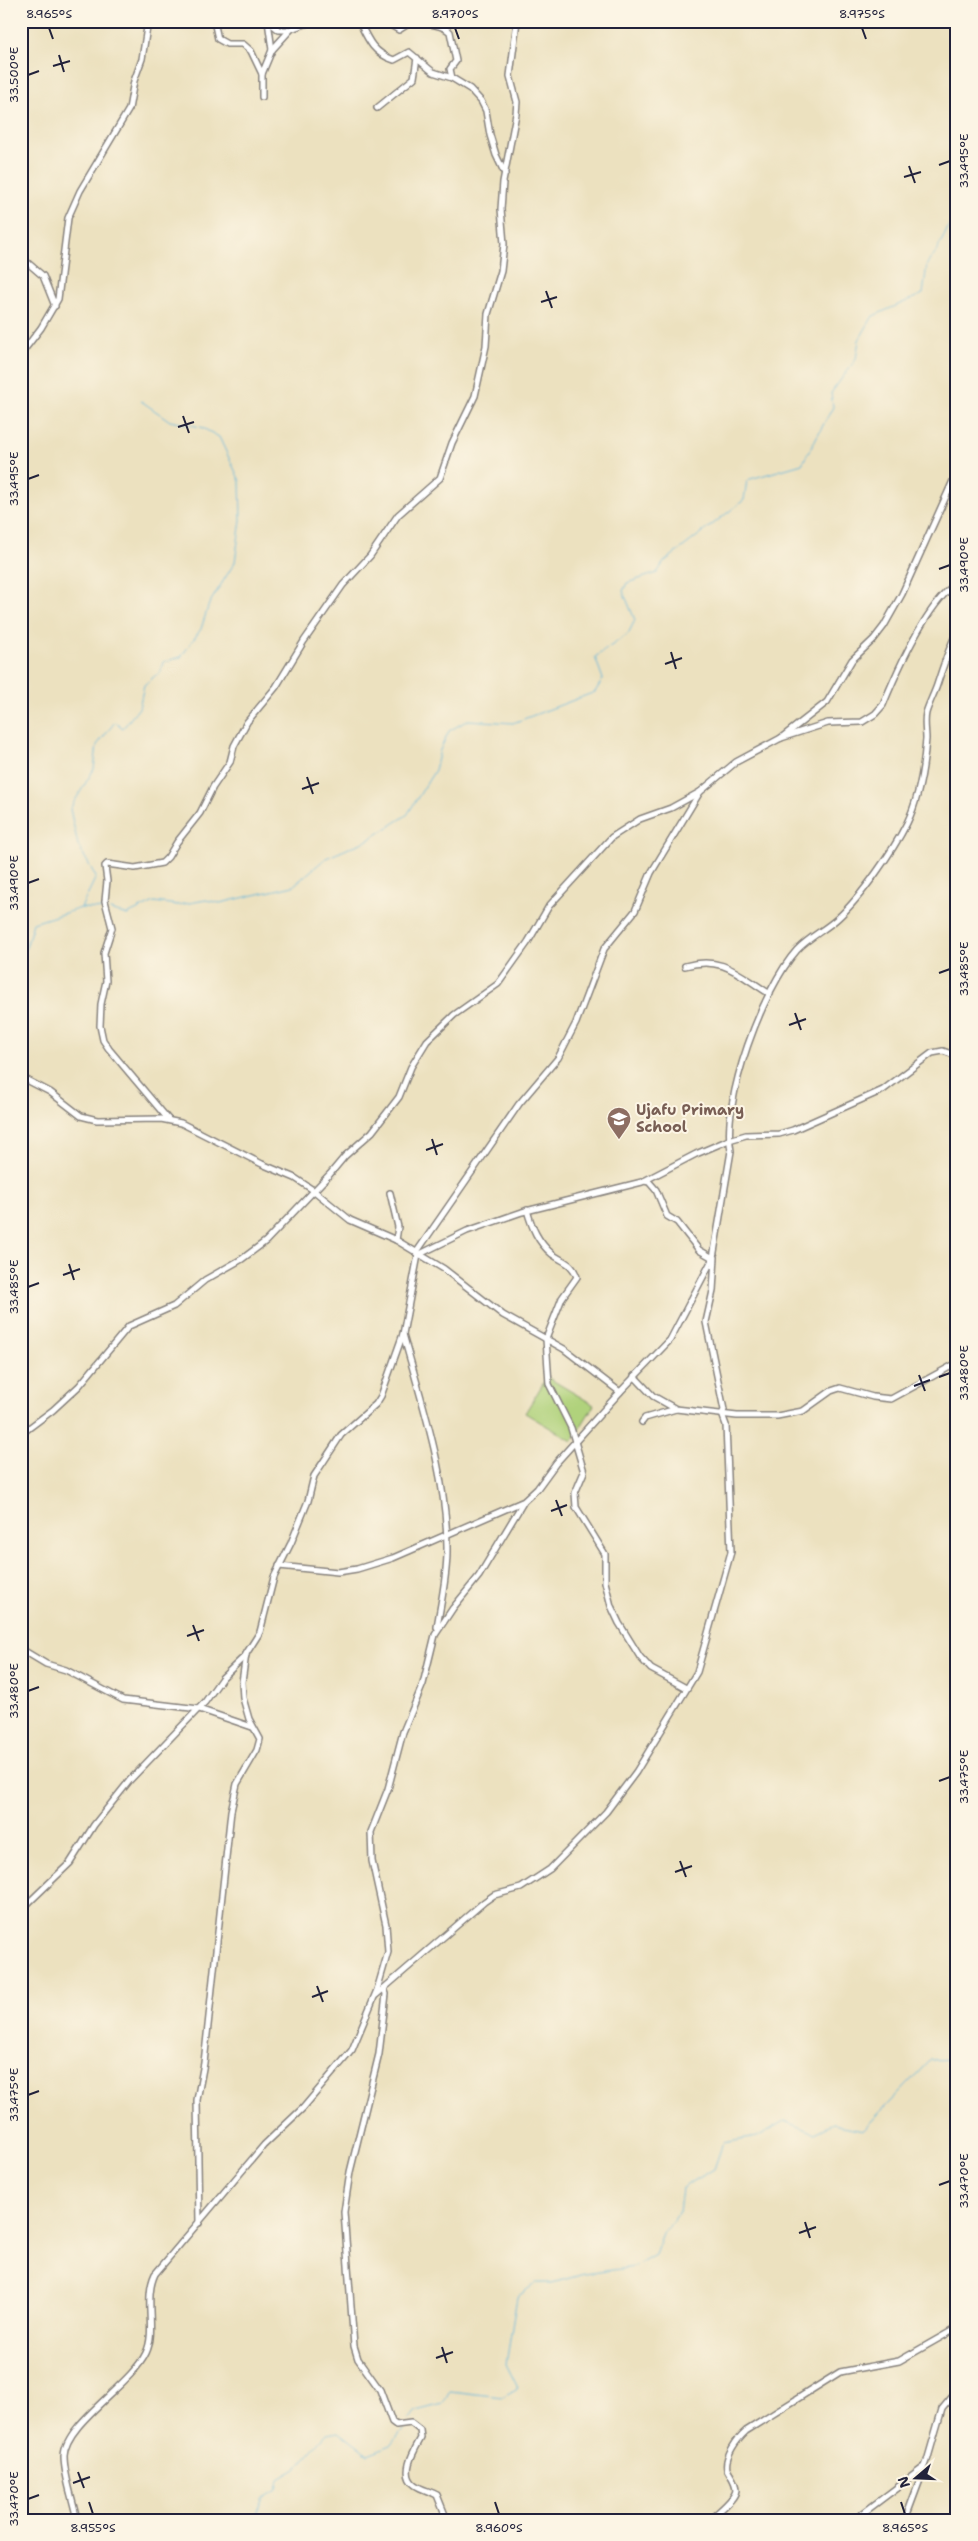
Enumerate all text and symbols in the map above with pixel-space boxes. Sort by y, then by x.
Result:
text: 8.965°S [26,6,72,22]
text: 8.970°S [432,6,479,22]
text: 8.975°S [839,6,885,22]
text: 33.500°E [6,47,22,103]
text: 33.495°E [956,133,972,189]
text: 33.495°E [6,451,22,507]
text: 33.490°E [956,537,972,593]
text: 33.490°E [6,855,22,911]
text: 33.485°E [956,941,972,997]
place label: Ujafu Primary School [636,1100,744,1137]
school or university icon: Ujafu Primary School [606,1106,632,1140]
text: 33.485°E [6,1259,22,1315]
text: 33.480°E [956,1345,972,1401]
text: 33.480°E [6,1663,22,1719]
text: 33.475°E [956,1750,972,1804]
text: 33.475°E [6,2068,22,2122]
text: 33.470°E [956,2153,972,2209]
north arrow [890,2454,940,2504]
text: 33.470°E [6,2471,22,2527]
text: N [893,2474,914,2490]
text: 8.955°S [70,2520,116,2536]
text: 8.960°S [475,2520,523,2536]
text: 8.965°S [882,2520,928,2536]

